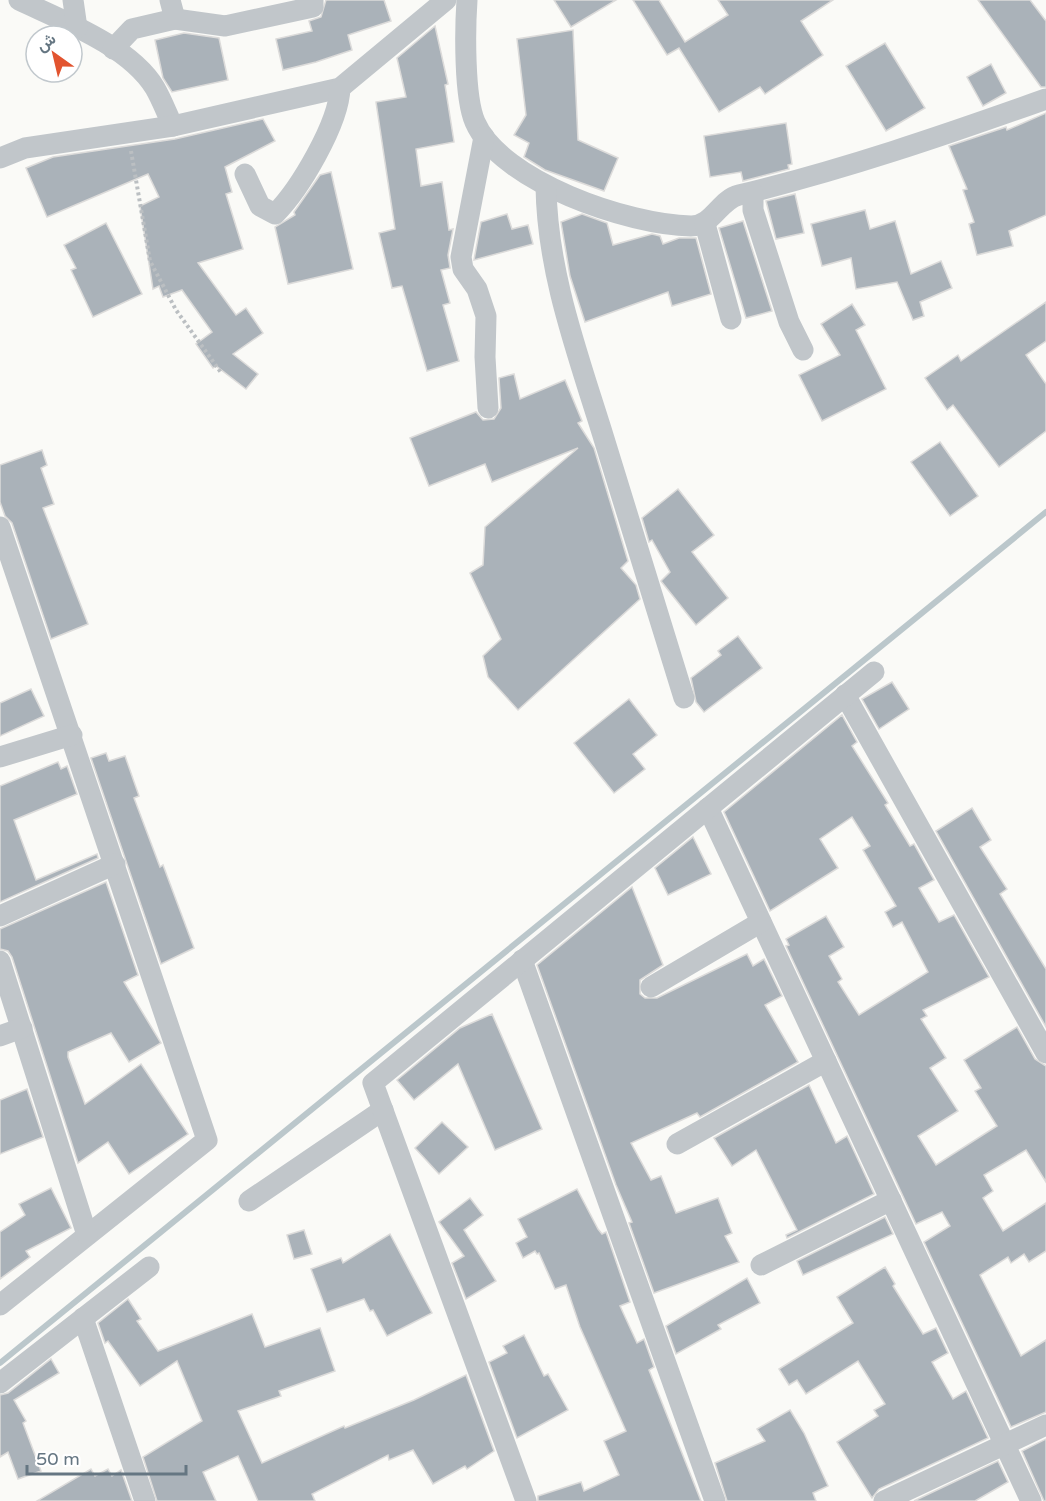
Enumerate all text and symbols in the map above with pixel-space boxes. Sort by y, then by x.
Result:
north arrow [24,24,84,84]
text: ش [33,29,60,56]
scale bar [27,1438,186,1476]
text: 50 m [36,1448,80,1470]

